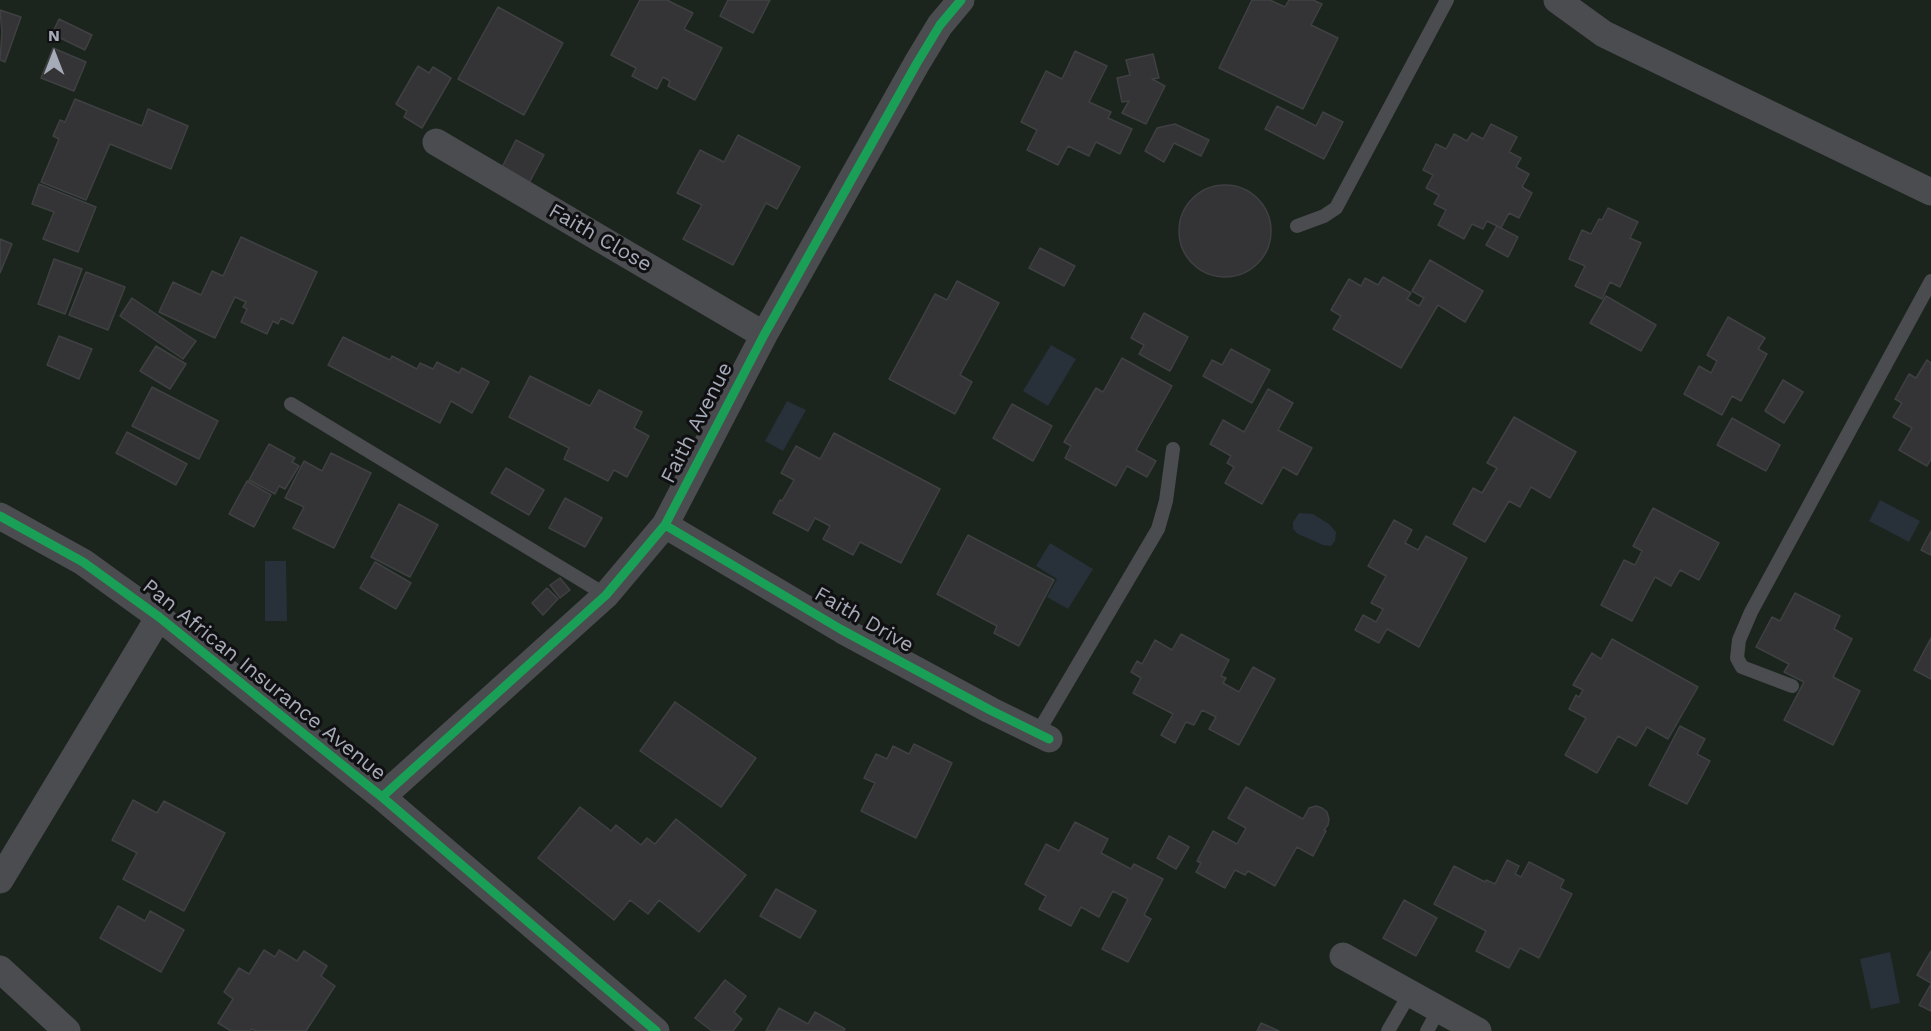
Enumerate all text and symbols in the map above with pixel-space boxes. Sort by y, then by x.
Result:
north arrow [24,24,84,84]
text: N [48,26,60,45]
street label: Faith Close [544,198,656,278]
street label: Faith Avenue [656,358,738,488]
street label: Pan African Insurance Avenue [137,574,391,786]
street label: Faith Drive [810,581,918,659]

